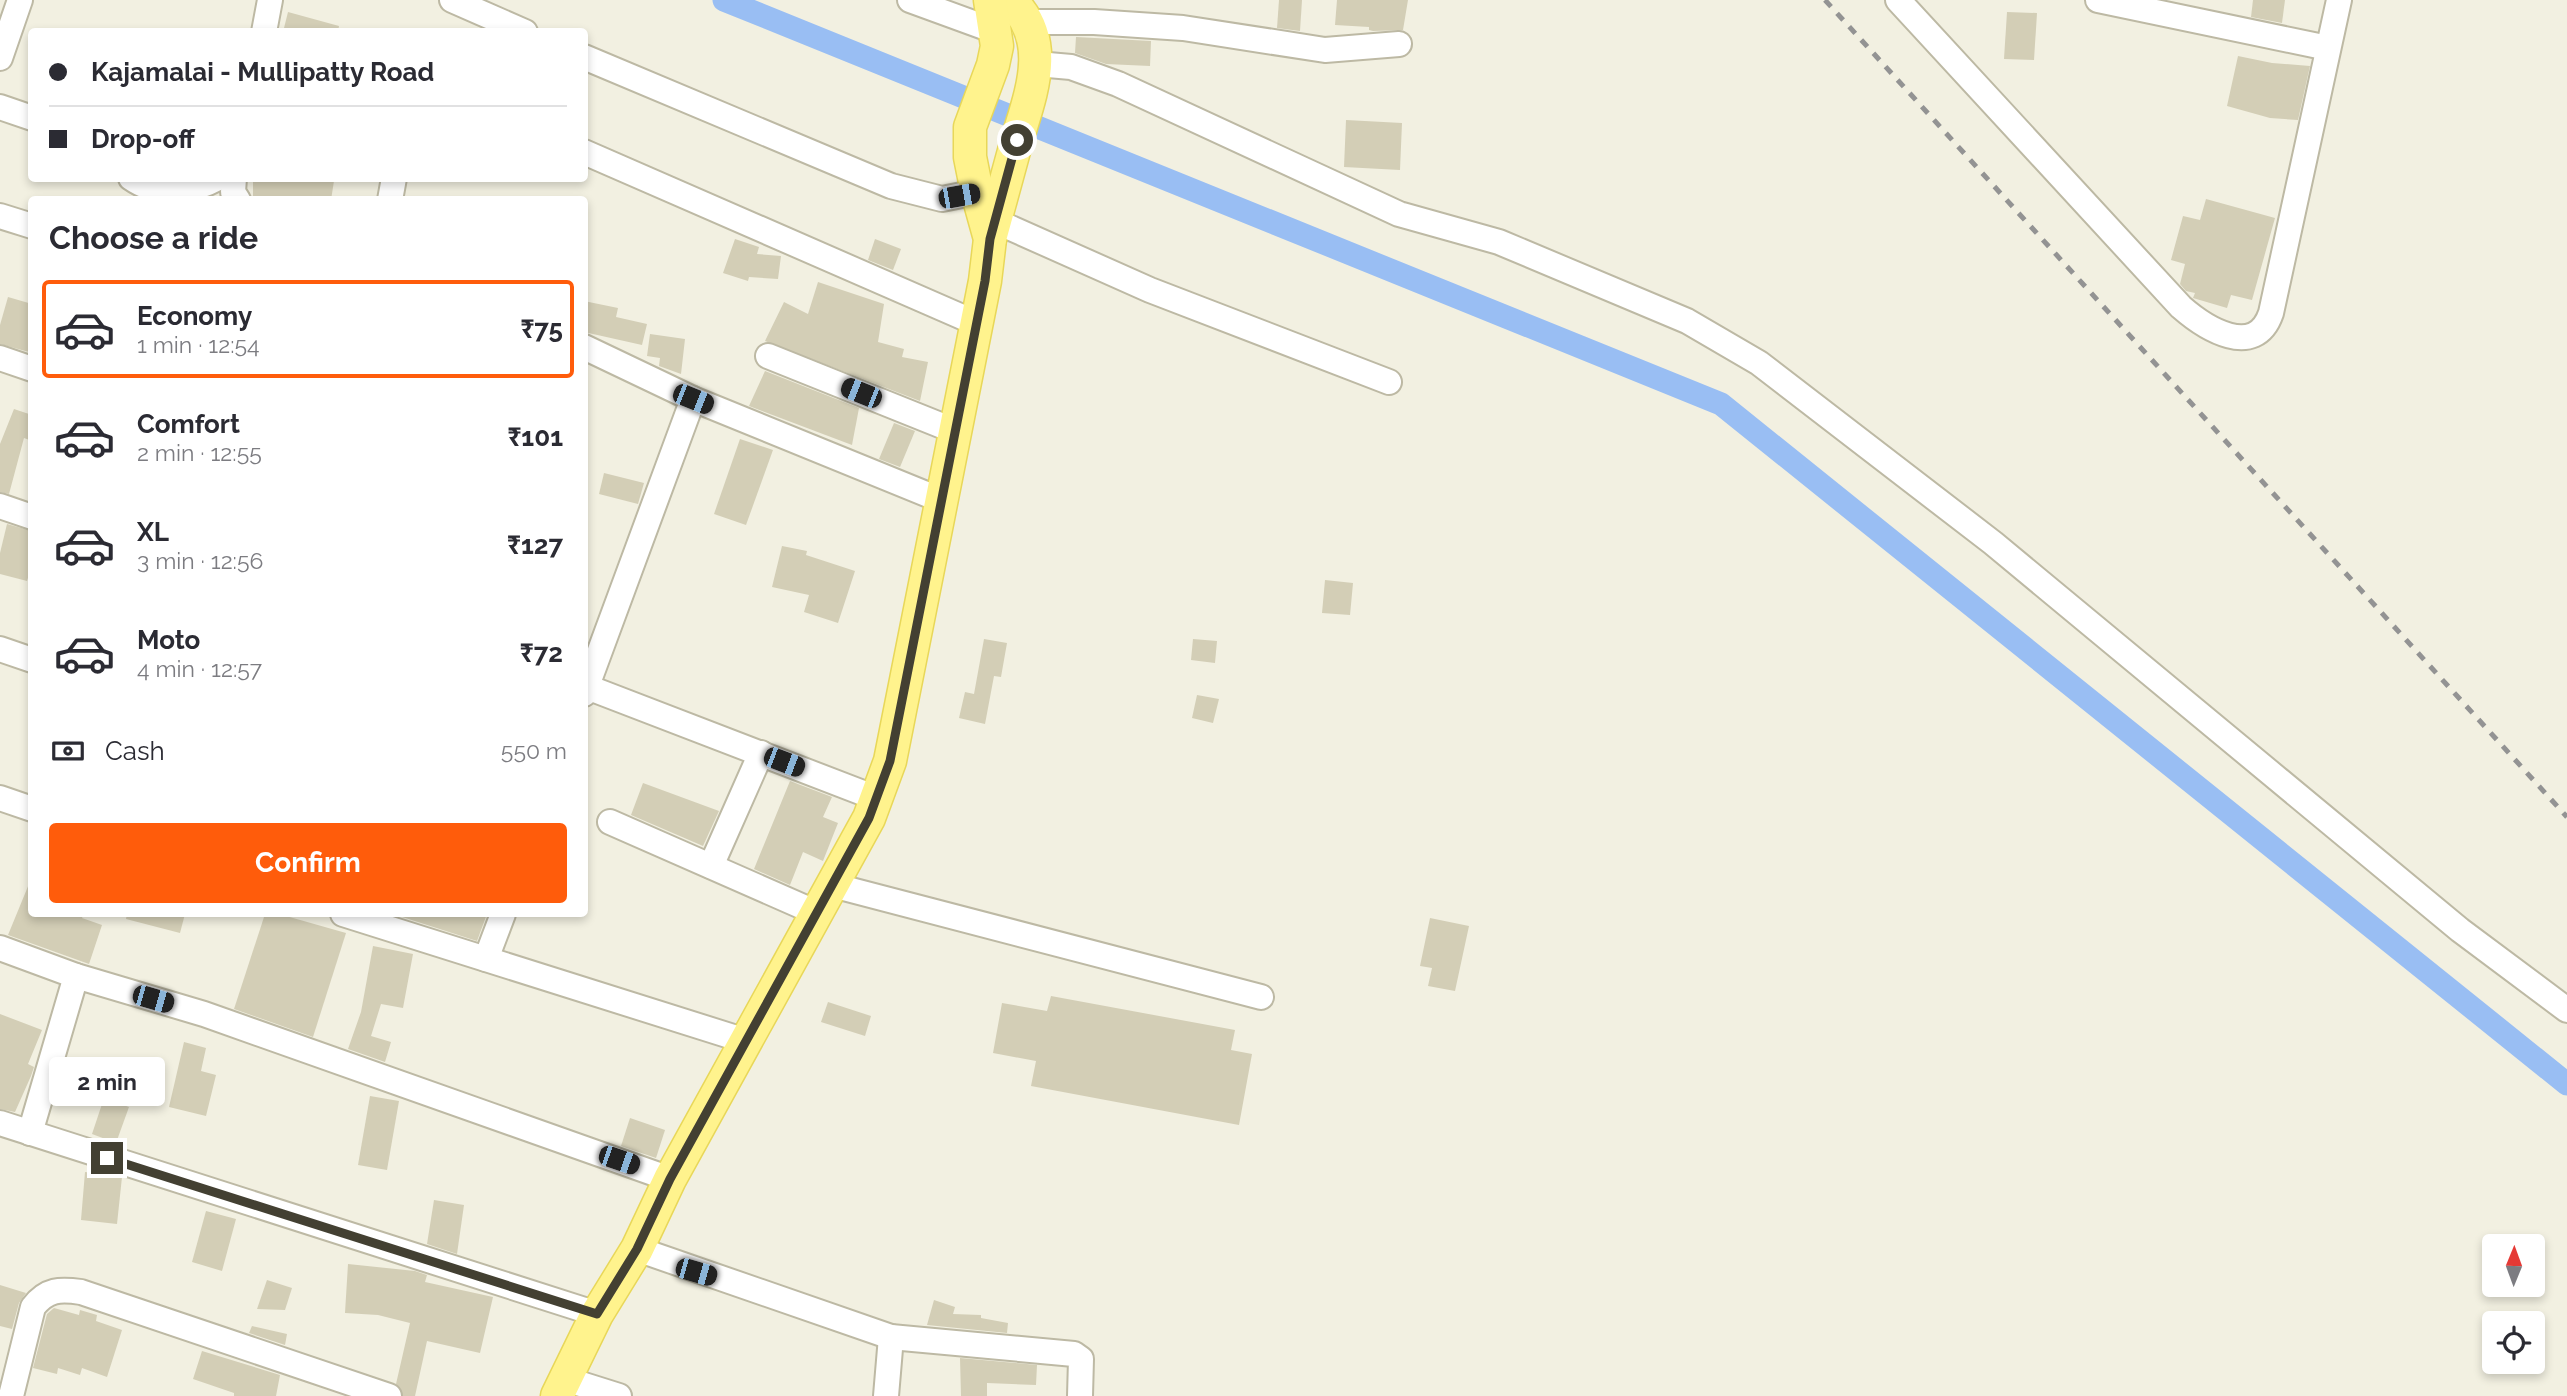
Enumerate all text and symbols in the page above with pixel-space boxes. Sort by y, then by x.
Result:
text: Kajamalai - Mullipatty Road [91,57,434,87]
text: Drop-off [91,124,195,154]
route start [1001,124,1033,156]
car [937,182,982,210]
text: Choose a ride [49,219,258,256]
icon: car [53,298,116,361]
text: Economy [137,301,252,331]
text: ₹75 [520,314,563,344]
text: 1 min · 12:54 [137,331,260,358]
car [838,375,885,411]
car [670,381,717,417]
icon: car [53,406,116,469]
text: Comfort [137,409,240,439]
text: ₹101 [507,422,563,452]
text: 2 min · 12:55 [137,439,262,466]
icon: car [53,514,116,577]
text: XL [137,517,169,547]
text: ₹127 [507,530,563,560]
text: 3 min · 12:56 [137,547,263,574]
icon: car [53,622,116,685]
text: Moto [137,625,200,655]
text: ₹72 [520,638,563,668]
text: 4 min · 12:57 [137,655,262,682]
icon: cash [49,732,87,770]
text: Cash [105,736,165,766]
text: 550 m [501,737,567,764]
car [761,745,808,779]
button: Confirm [49,823,567,903]
car [130,983,177,1015]
callout: 2 min [49,1056,165,1106]
text: 2 min [77,1068,137,1095]
route end [91,1142,123,1174]
car [596,1143,643,1177]
north arrow [2482,1234,2544,1297]
map controls [2482,1234,2545,1374]
car [673,1256,720,1288]
button: locate [2482,1311,2545,1374]

